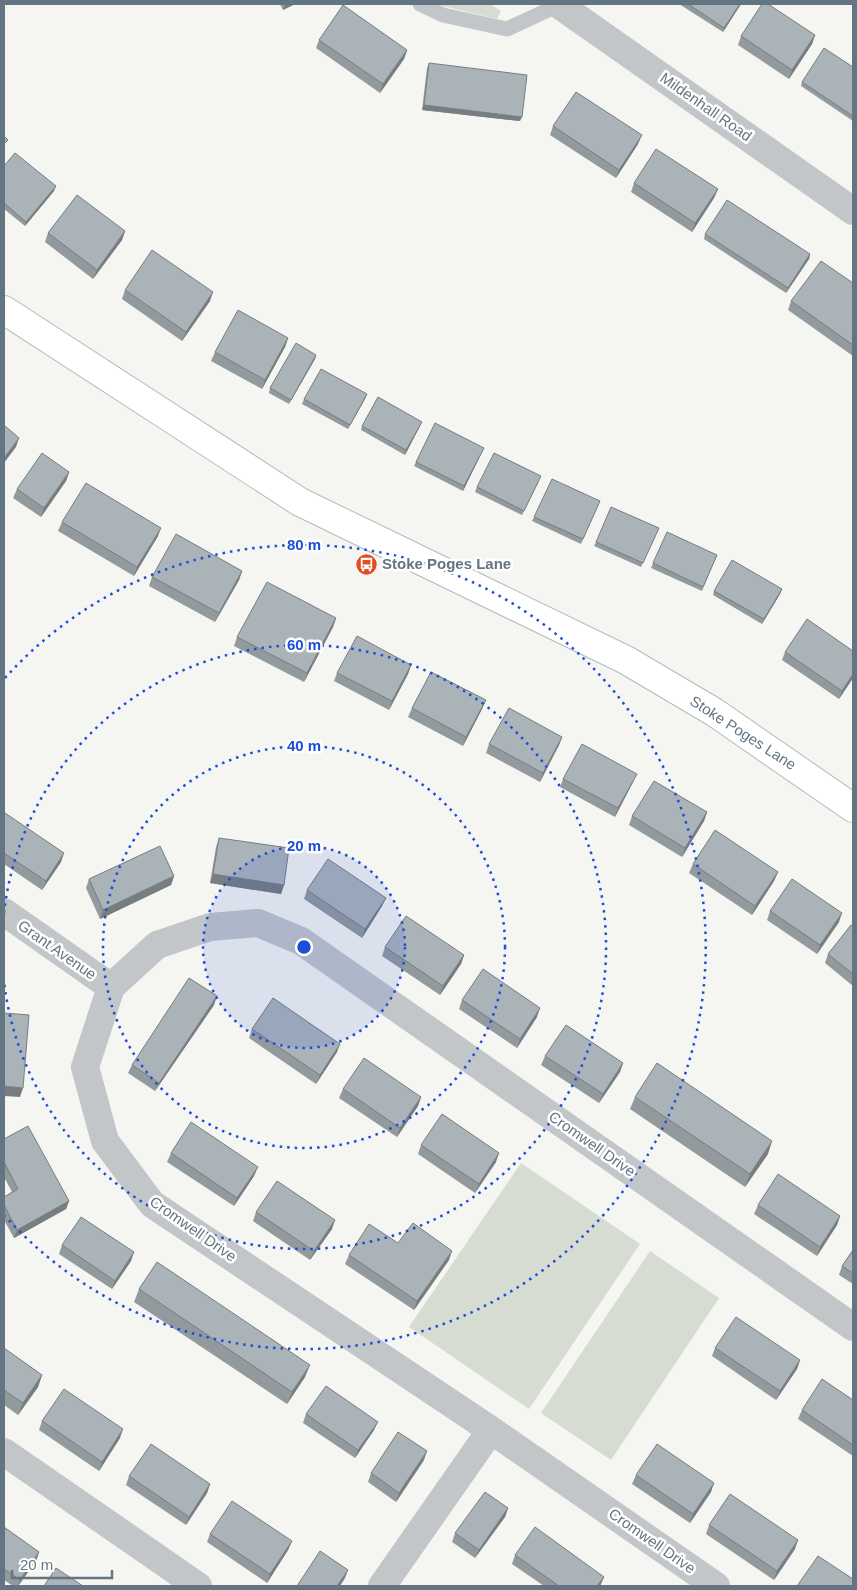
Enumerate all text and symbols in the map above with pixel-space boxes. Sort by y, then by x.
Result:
street label: Mildenhall Road [657,69,755,144]
text: 80 m [287,536,321,553]
bus stop icon: Stoke Poges Lane [354,552,378,576]
place label: Stoke Poges Lane [382,555,511,572]
text: 60 m [287,636,321,653]
street label: Stoke Poges Lane [687,692,799,773]
text: 40 m [287,737,321,754]
text: 20 m [287,837,321,854]
street label: Grant Avenue [15,916,100,983]
centre of rings [295,938,313,956]
street label: Cromwell Drive [546,1107,639,1180]
street label: Cromwell Drive [147,1192,240,1265]
street label: Cromwell Drive [606,1504,699,1577]
scale bar [12,1548,112,1580]
text: 20 m [20,1556,53,1573]

